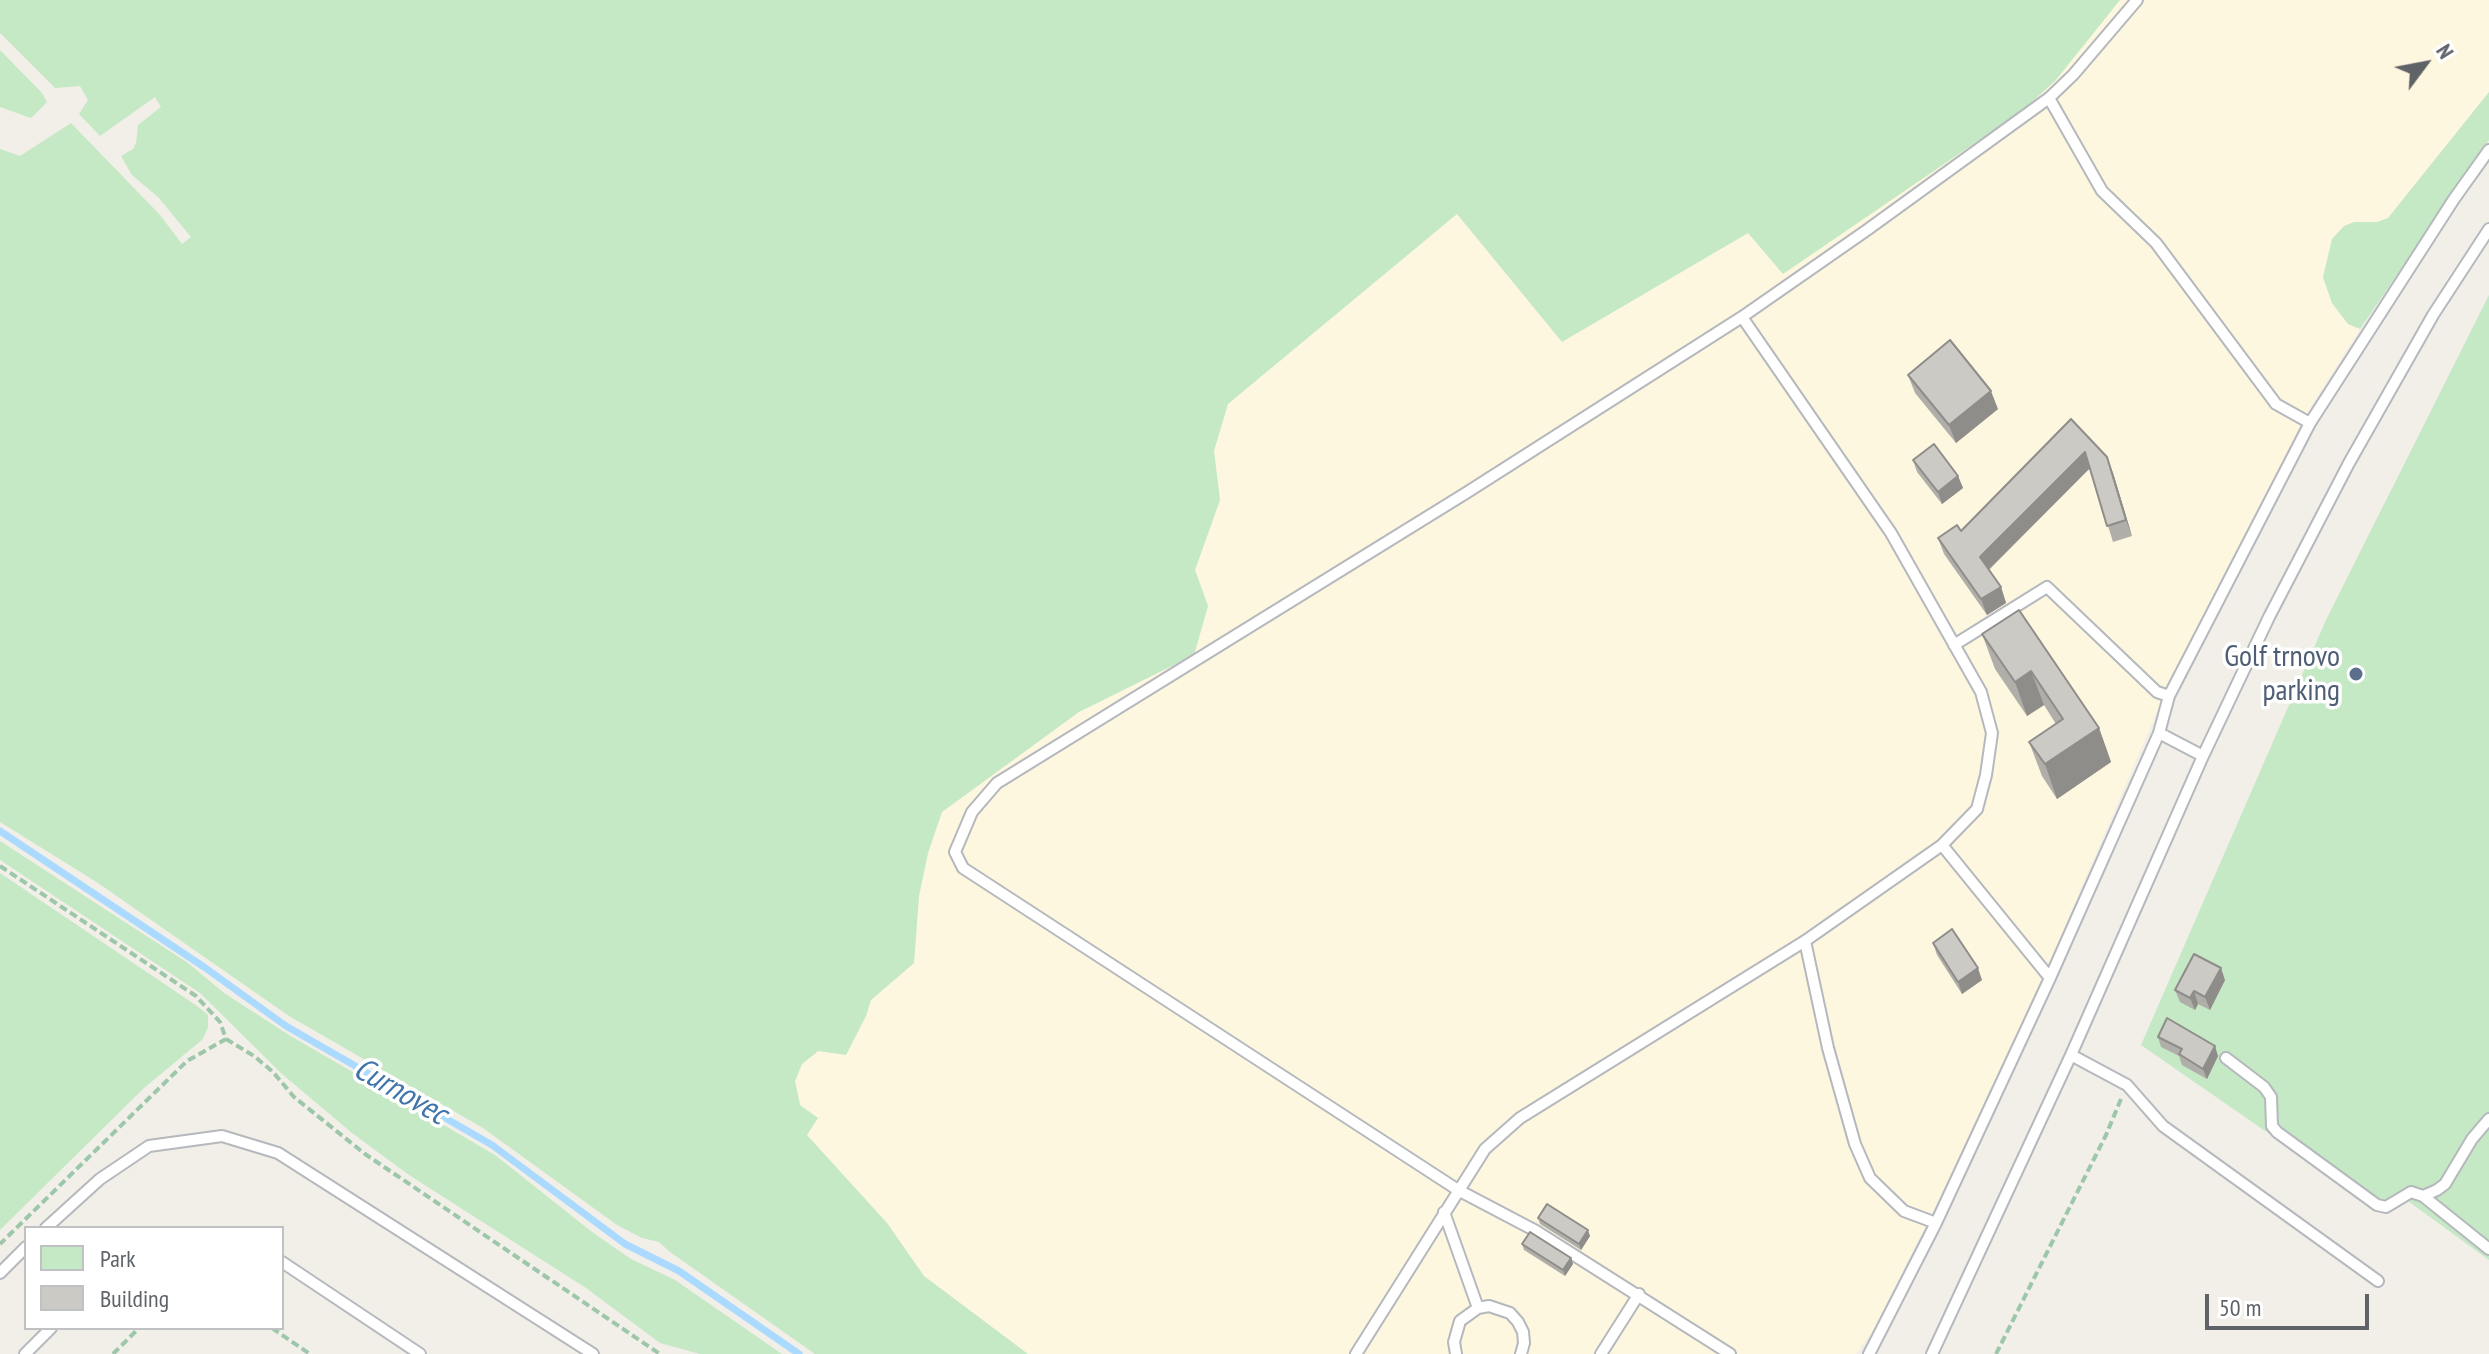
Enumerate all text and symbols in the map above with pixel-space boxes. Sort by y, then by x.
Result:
north arrow [2385,24,2465,104]
text: N [2430,39,2460,64]
place label: Golf trnovo parking [2224,639,2340,710]
marker: Golf trnovo parking [2347,665,2365,683]
water label: Curnovec [347,1050,453,1134]
legend [24,1226,284,1330]
text: Park [100,1243,136,1274]
scale bar [2209,1278,2373,1328]
text: Building [100,1283,169,1314]
text: 50 m [2219,1292,2261,1323]

